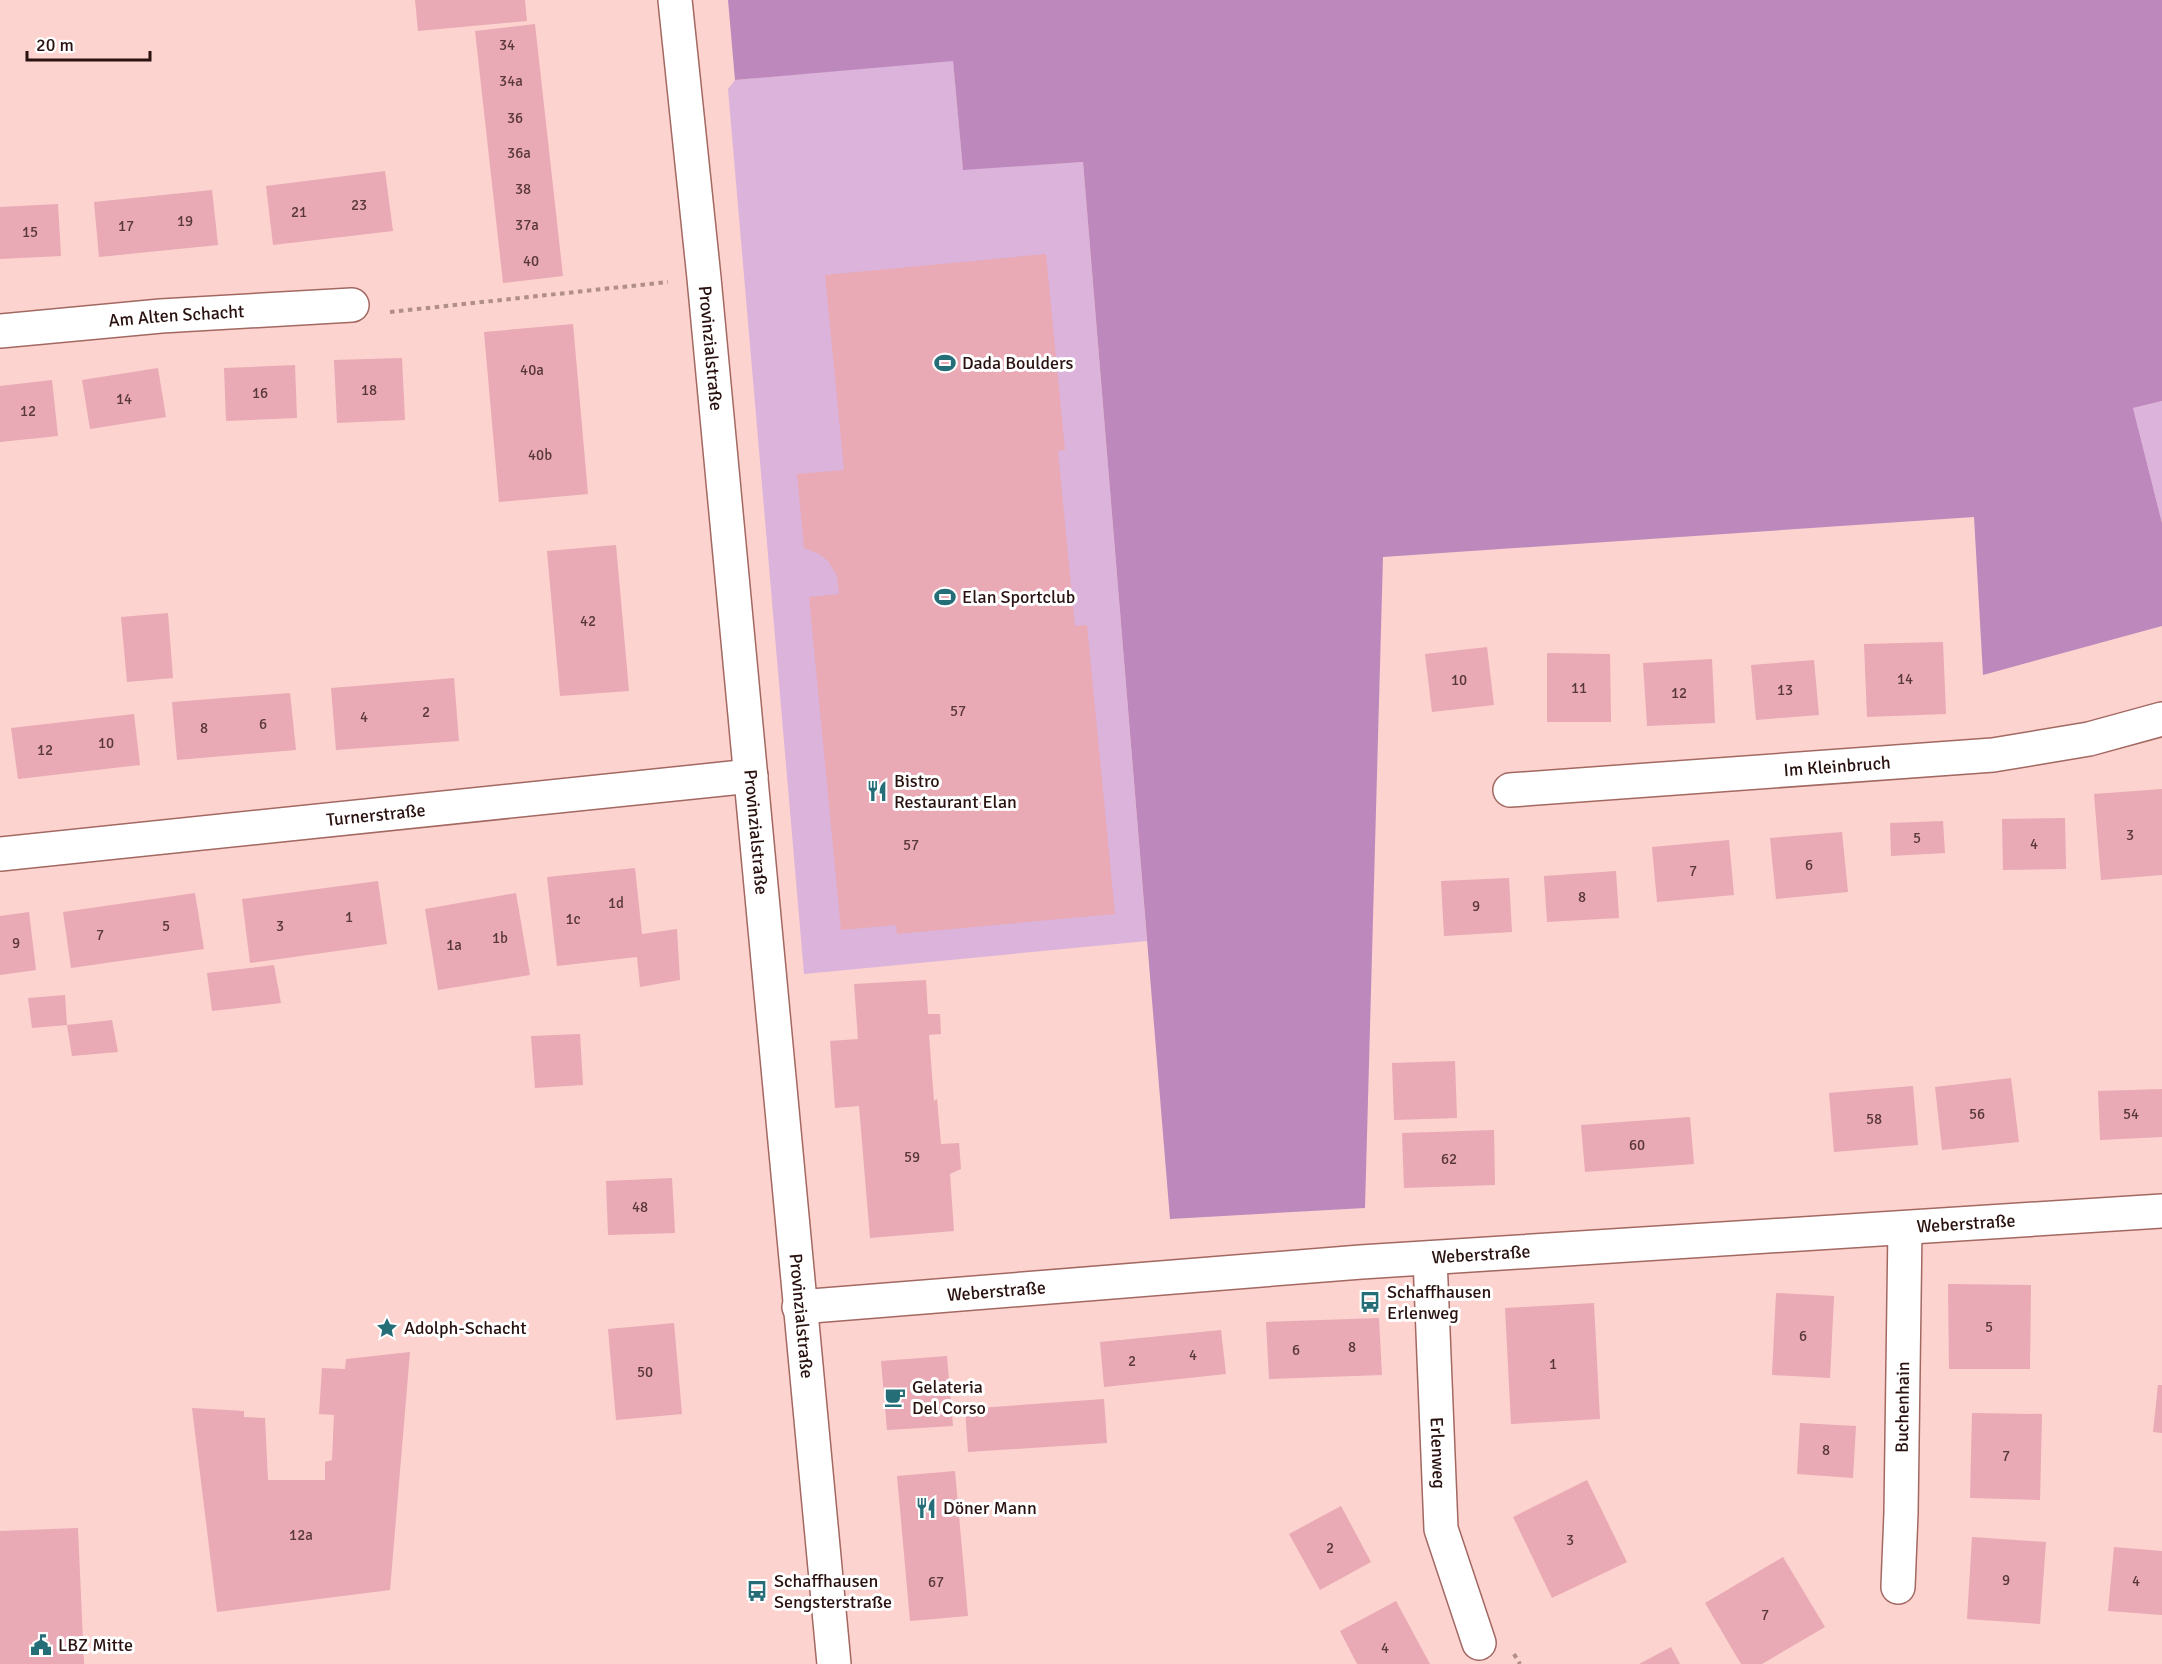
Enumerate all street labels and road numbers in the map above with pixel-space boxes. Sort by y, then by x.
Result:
street label: Provinzialstraße [694,285,727,412]
street label: Am Alten Schacht [107,300,245,332]
street label: Im Kleinbruch [1783,751,1892,781]
street label: Provinzialstraße [739,768,773,896]
street label: Turnerstraße [325,799,427,831]
street label: Weberstraße [1916,1209,2016,1238]
street label: Weberstraße [1431,1240,1531,1268]
street label: Provinzialstraße [785,1252,818,1380]
street label: Weberstraße [946,1276,1047,1306]
street label: Buchenhain [1891,1361,1914,1453]
street label: Erlenweg [1425,1417,1450,1489]

